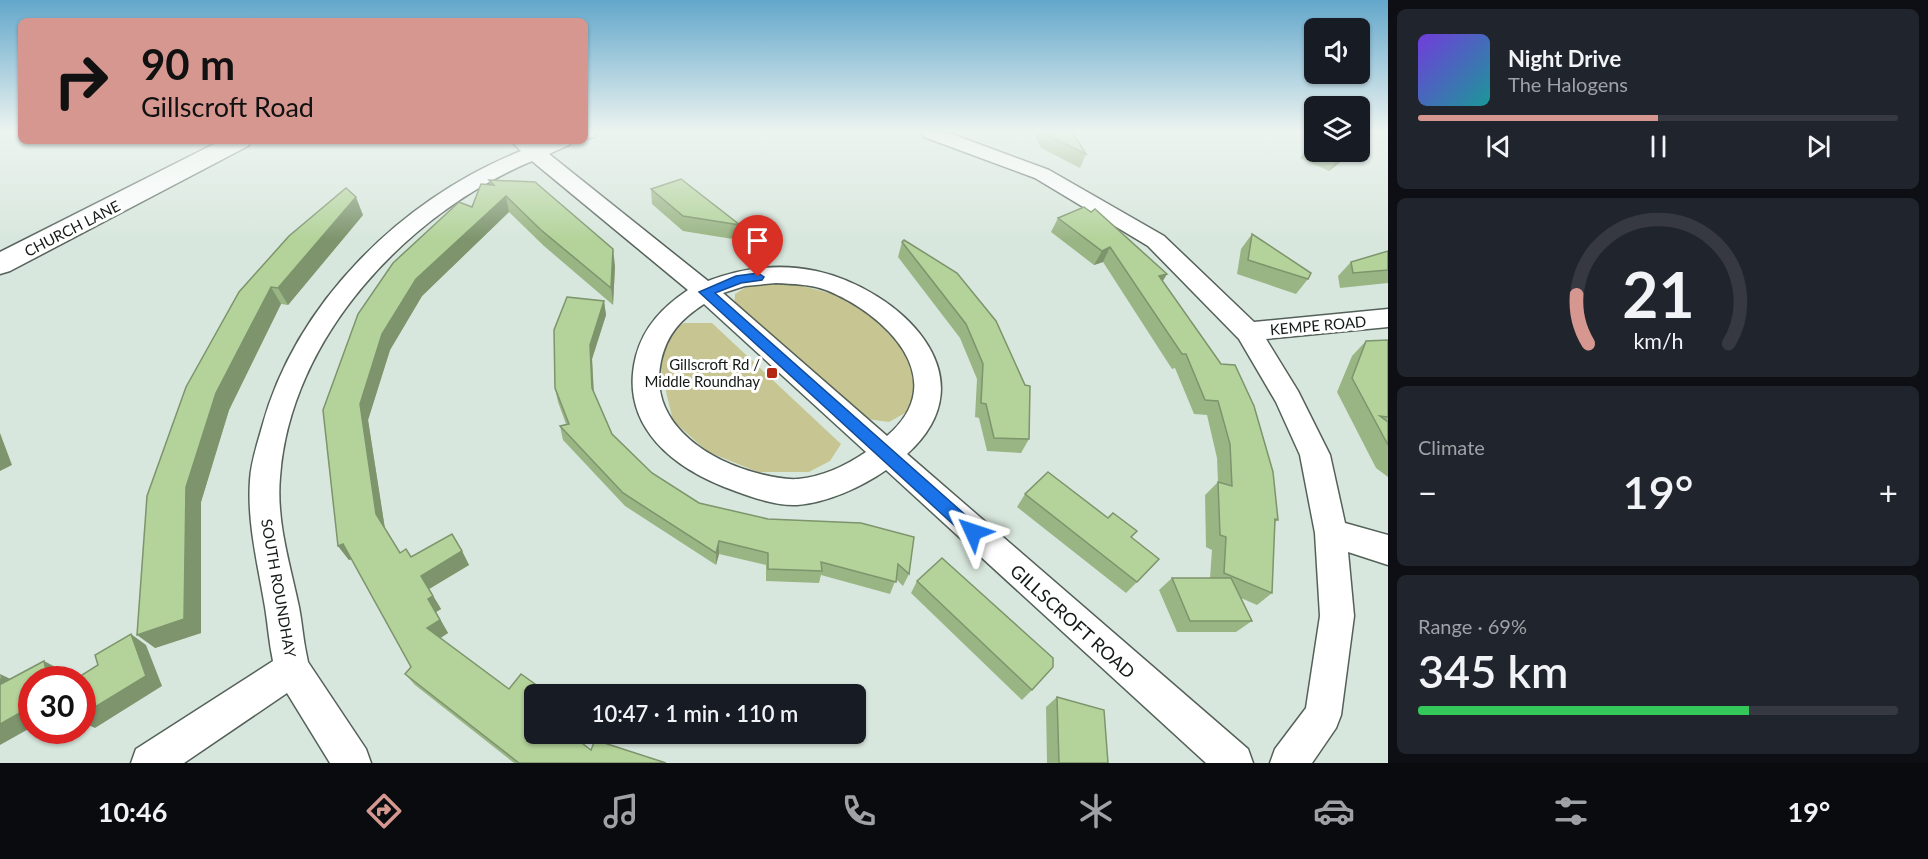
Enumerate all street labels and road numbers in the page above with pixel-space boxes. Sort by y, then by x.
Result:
street label: CHURCH LANE [21,196,123,260]
street label: KEMPE ROAD [1269,312,1367,338]
street label: SOUTH ROUNDHAY [258,517,300,659]
street label: GILLSCROFT ROAD [1006,559,1140,683]

